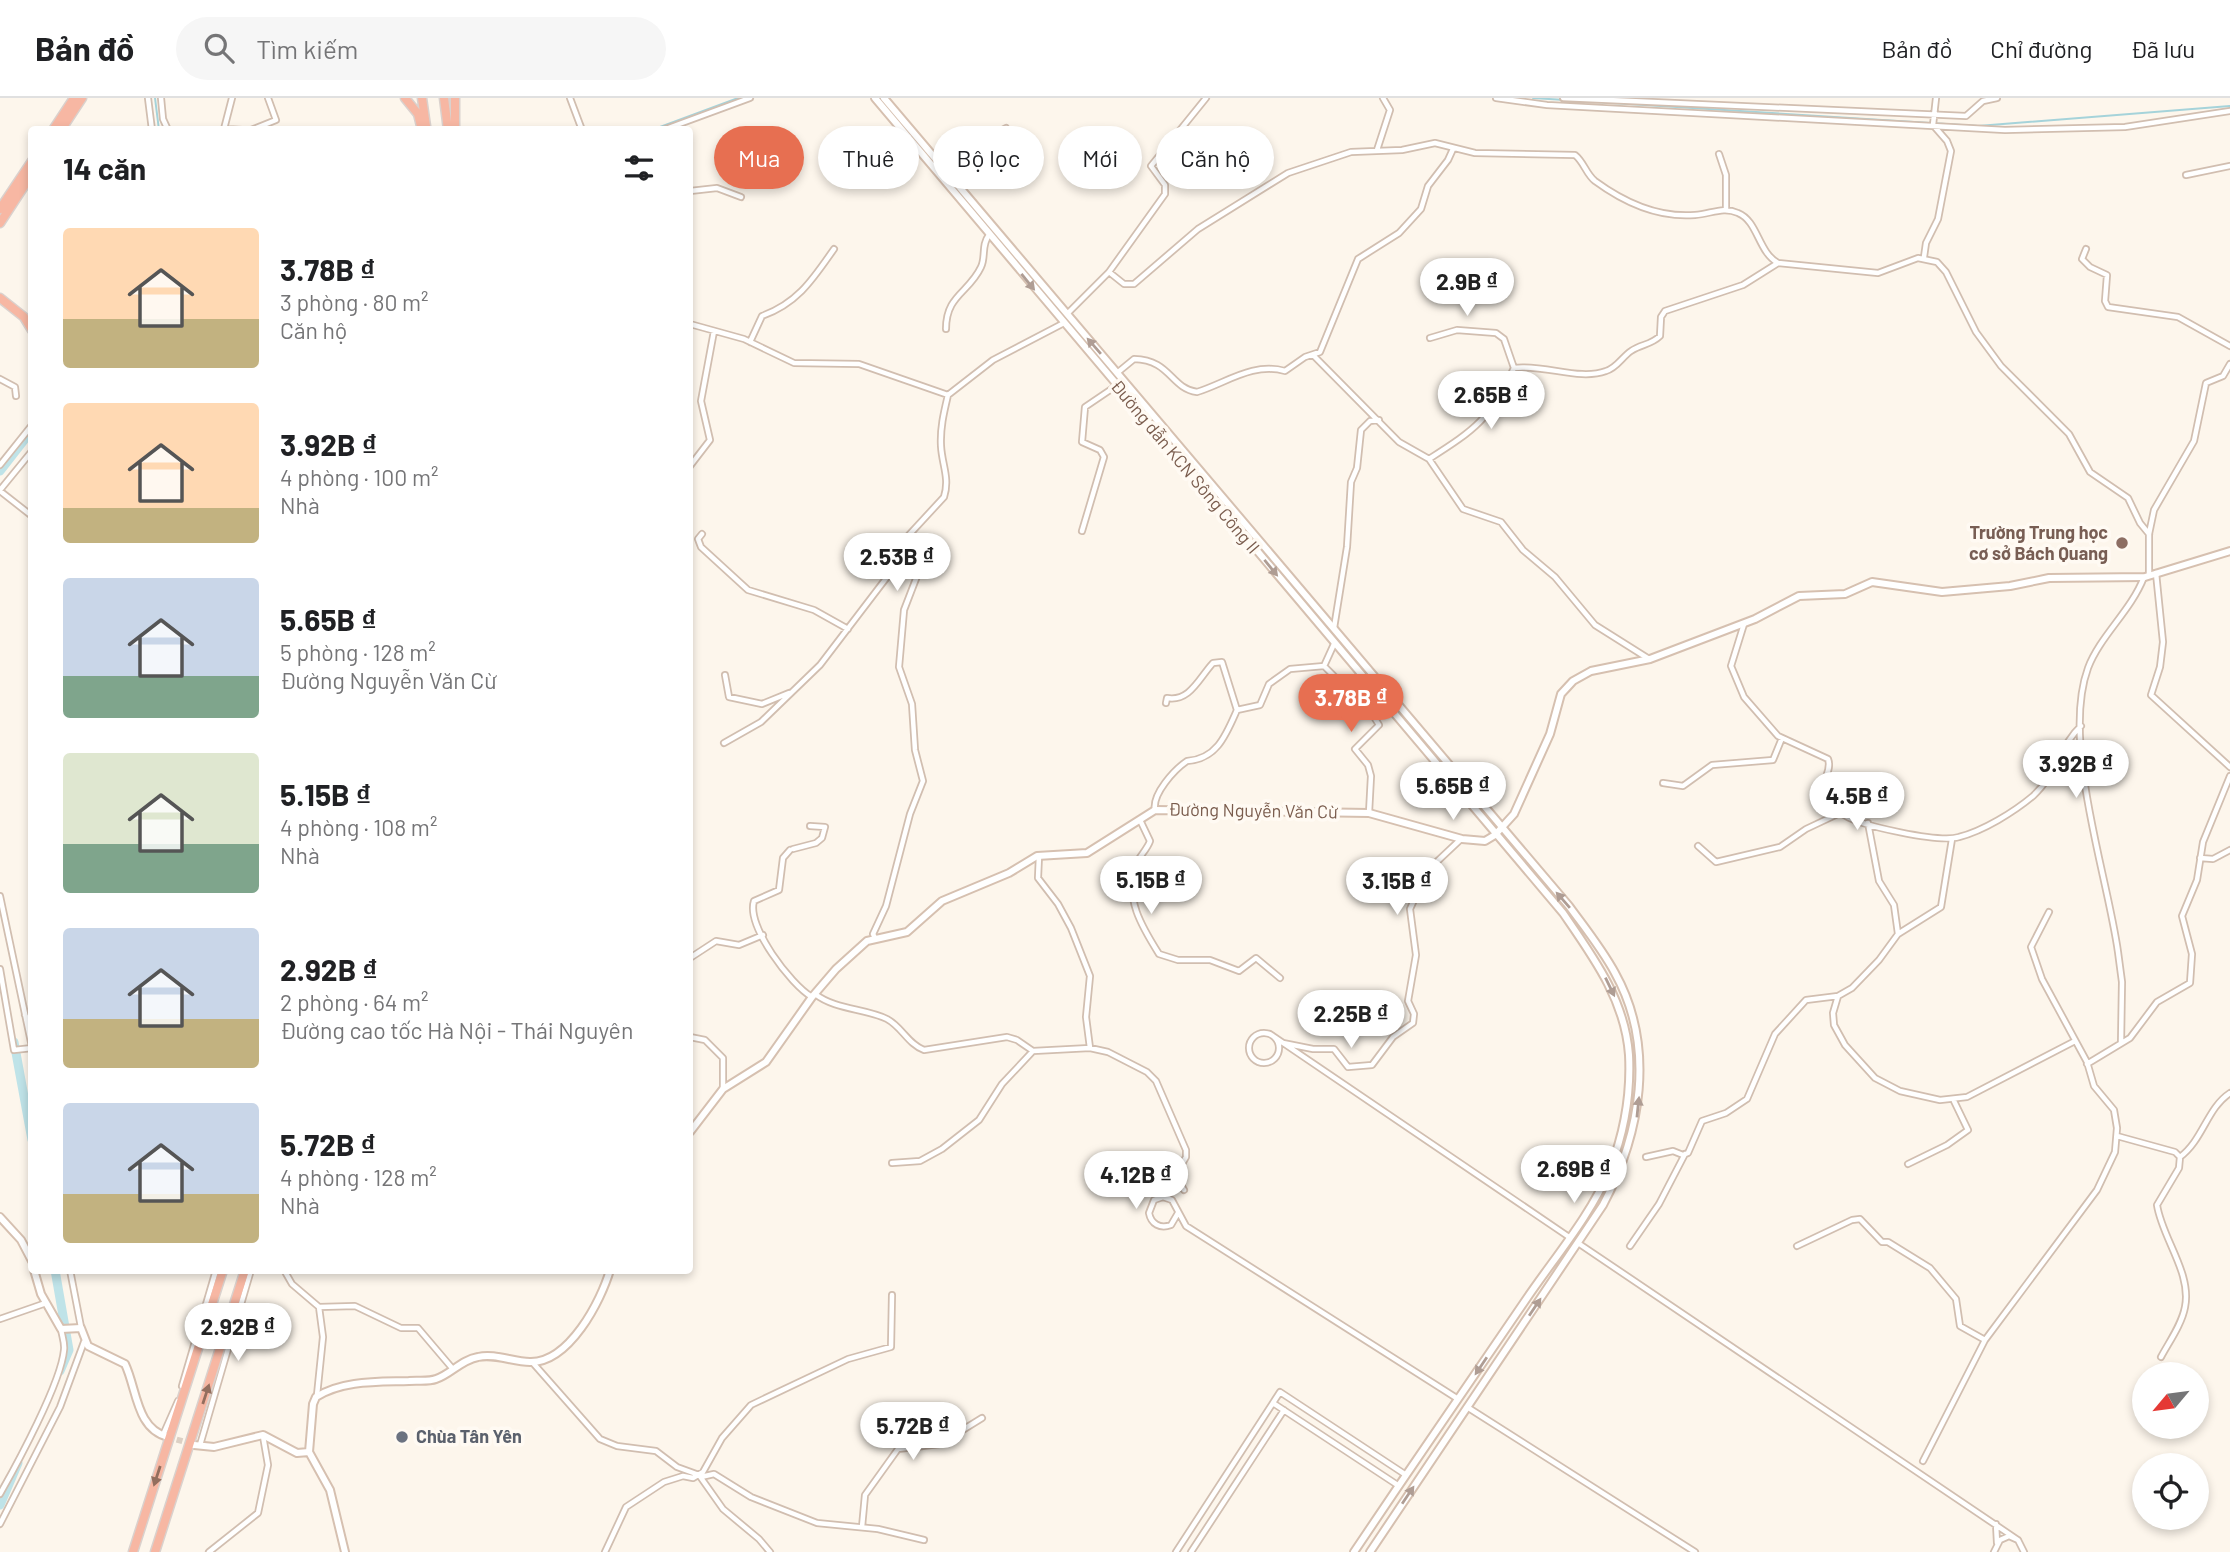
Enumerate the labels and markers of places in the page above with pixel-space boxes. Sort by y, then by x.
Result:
pin: 2.9B ₫ [1410,258,1524,318]
pin: 2.65B ₫ [1426,372,1556,431]
place label: Trường Trung học cơ sở Bách Quang [1969,521,2108,564]
pin: 2.53B ₫ [832,533,962,593]
marker: Trường Trung học cơ sở Bách Quang [2114,535,2130,551]
pin: 3.78B ₫ [1286,674,1416,734]
pin: 3.92B ₫ [2011,740,2141,800]
pin: 5.65B ₫ [1388,762,1518,822]
pin: 4.5B ₫ [1800,772,1914,832]
pin: 5.15B ₫ [1086,856,1216,916]
pin: 3.15B ₫ [1332,858,1462,917]
pin: 2.25B ₫ [1286,990,1416,1050]
pin: 2.69B ₫ [1509,1146,1639,1205]
pin: 4.12B ₫ [1071,1152,1201,1211]
pin: 2.92B ₫ [173,1304,303,1363]
pin: 5.72B ₫ [848,1402,978,1462]
place label: Chùa Tân Yên [416,1425,522,1447]
marker: Chùa Tân Yên [394,1429,410,1445]

